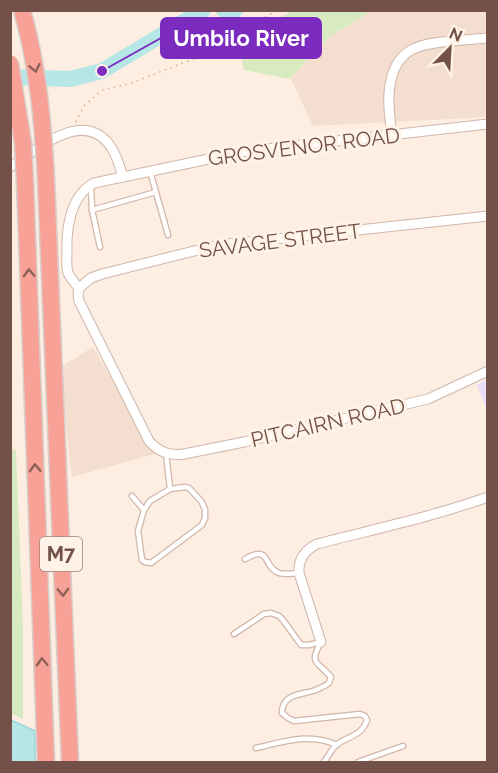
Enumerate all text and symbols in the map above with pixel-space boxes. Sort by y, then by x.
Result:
callout: Umbilo River [161,18,321,58]
north arrow [420,18,480,78]
text: N [446,24,465,46]
text: Umbilo River [173,25,309,51]
one-way arrow [28,62,41,72]
street label: GROSVENOR ROAD [207,122,401,171]
street label: SAVAGE STREET [198,218,362,263]
one-way arrow [22,268,35,277]
street label: PITCAIRN ROAD [248,393,407,452]
one-way arrow [29,463,42,472]
road number: M7 [40,537,82,571]
one-way arrow [56,587,69,596]
one-way arrow [36,658,49,667]

